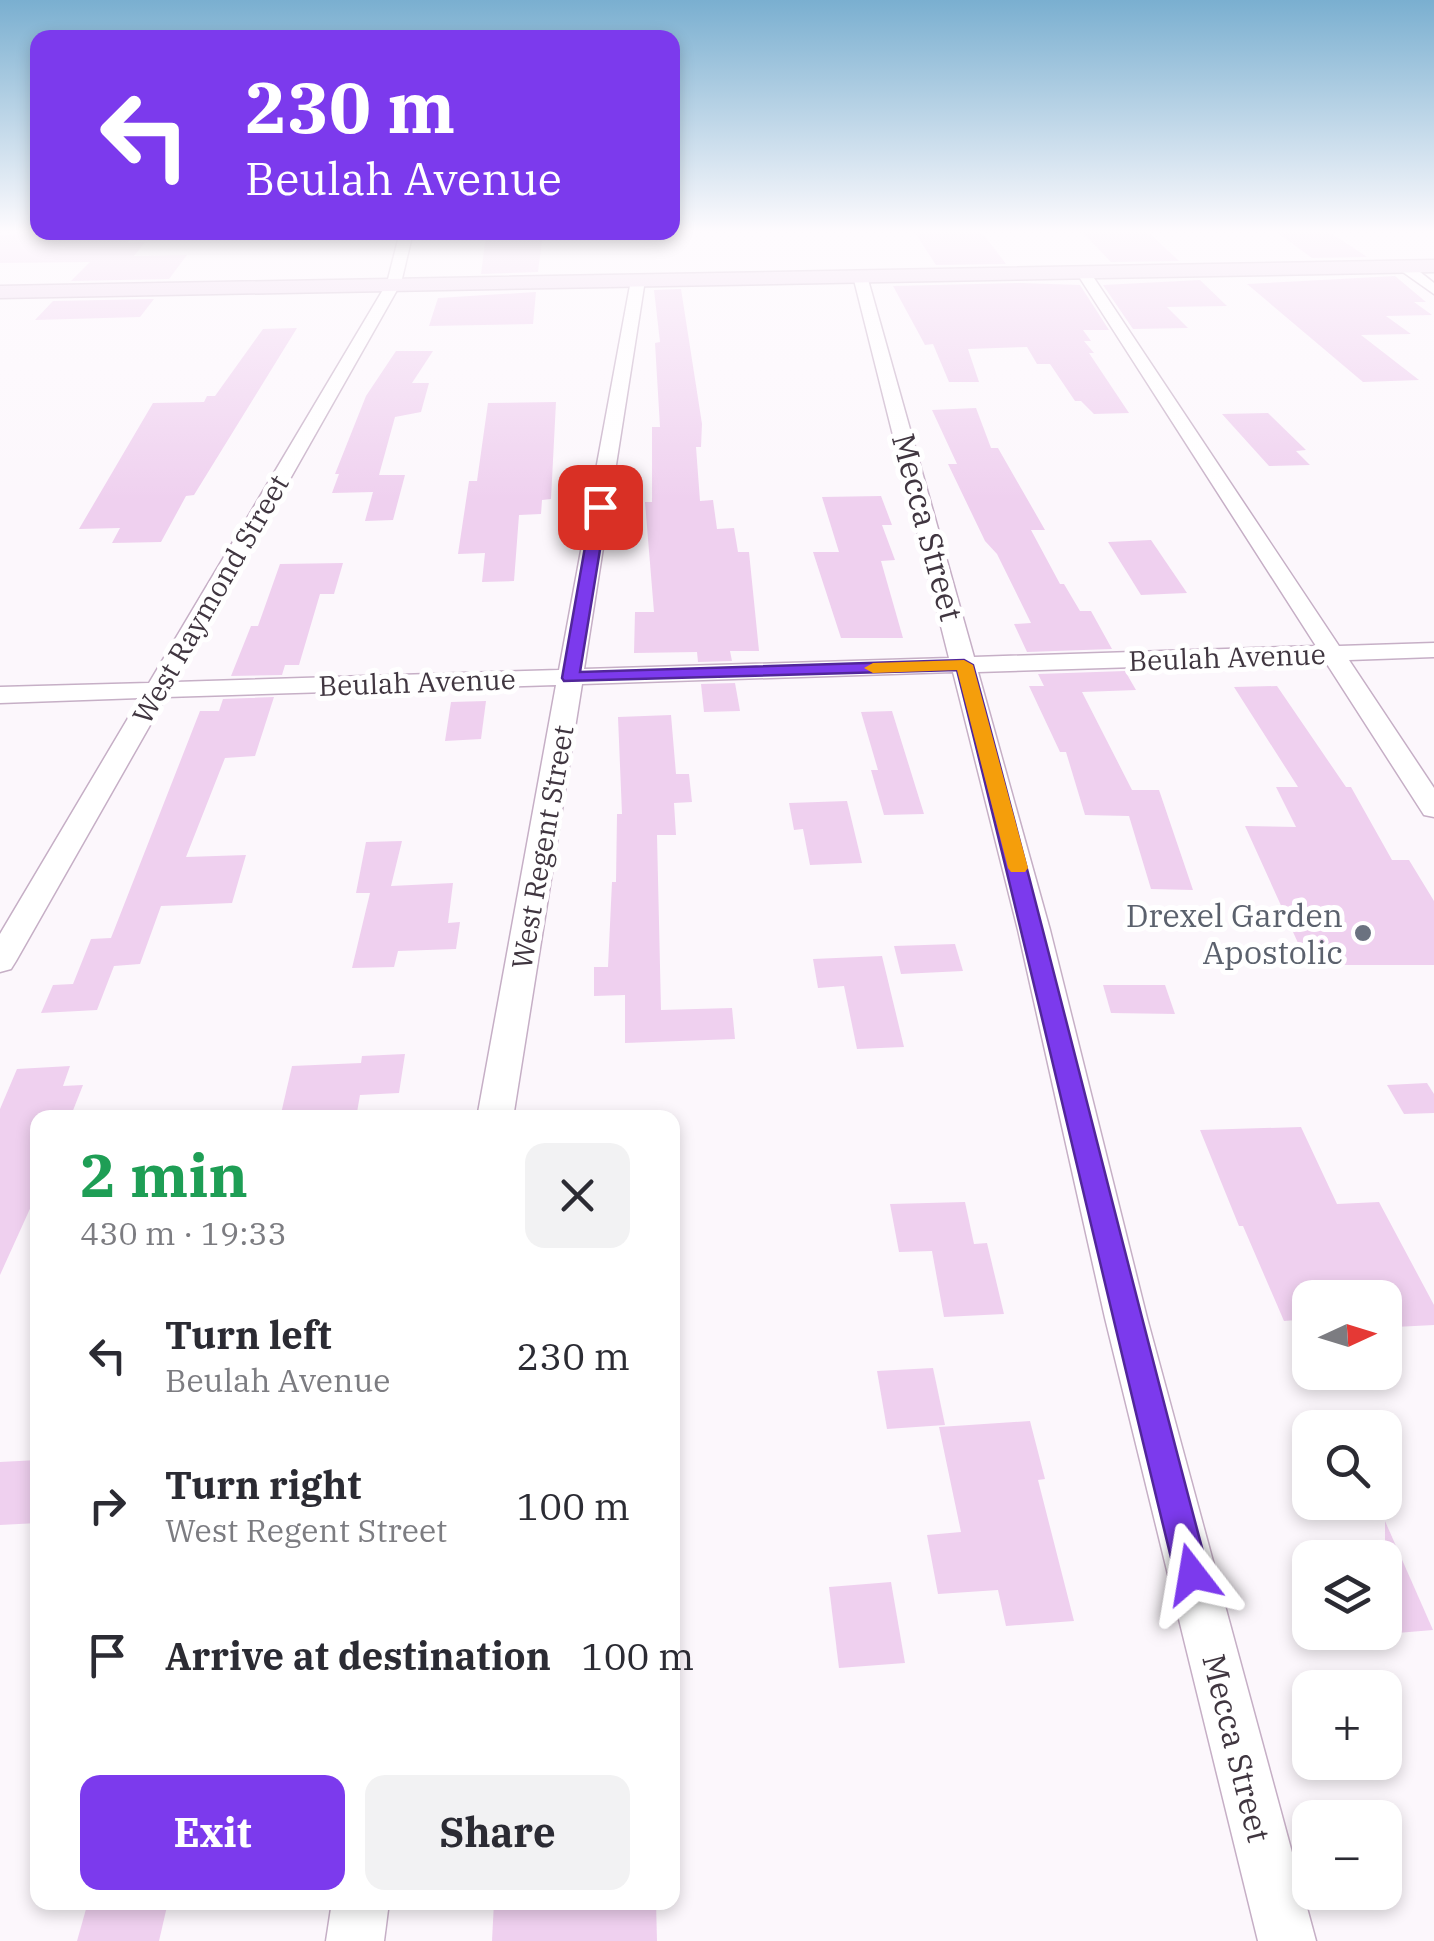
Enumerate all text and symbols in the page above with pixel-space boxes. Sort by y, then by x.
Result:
text: 230 m [245,61,455,152]
icon: left [80,70,210,200]
text: Beulah Avenue [245,149,562,207]
street label: Mecca Street [883,429,973,625]
pin [558,465,643,550]
street label: West Raymond Street [123,468,297,730]
icon: arrive [573,480,628,535]
street label: Beulah Avenue [1128,635,1326,679]
street label: Beulah Avenue [318,660,516,704]
street label: West Regent Street [502,722,582,972]
place label: Drexel Garden Apostolic [1126,894,1343,973]
marker: Drexel Garden Apostolic [1352,922,1374,944]
text: 2 min [80,1135,248,1214]
button: close [525,1143,630,1248]
text: 430 m · 19:33 [80,1212,287,1254]
north arrow [1292,1280,1402,1390]
map controls [1292,1280,1402,1910]
text: Turn left [165,1310,332,1359]
icon: left [80,1328,135,1383]
text: 230 m [517,1331,630,1380]
text: Beulah Avenue [165,1359,390,1401]
button: search [1292,1410,1402,1520]
text: Turn right [165,1460,361,1509]
icon: right [80,1478,135,1533]
text: 100 m [517,1481,630,1530]
text: West Regent Street [165,1509,447,1551]
position arrow [1140,1522,1244,1626]
button: layers [1292,1540,1402,1650]
icon: arrive [80,1628,135,1683]
text: Arrive at destination [165,1631,551,1680]
text: 100 m [581,1631,694,1680]
street label: Mecca Street [1193,1650,1281,1846]
button: + [1292,1670,1402,1780]
button: Exit [80,1775,345,1890]
button: Share [365,1775,630,1890]
button: − [1292,1800,1402,1910]

